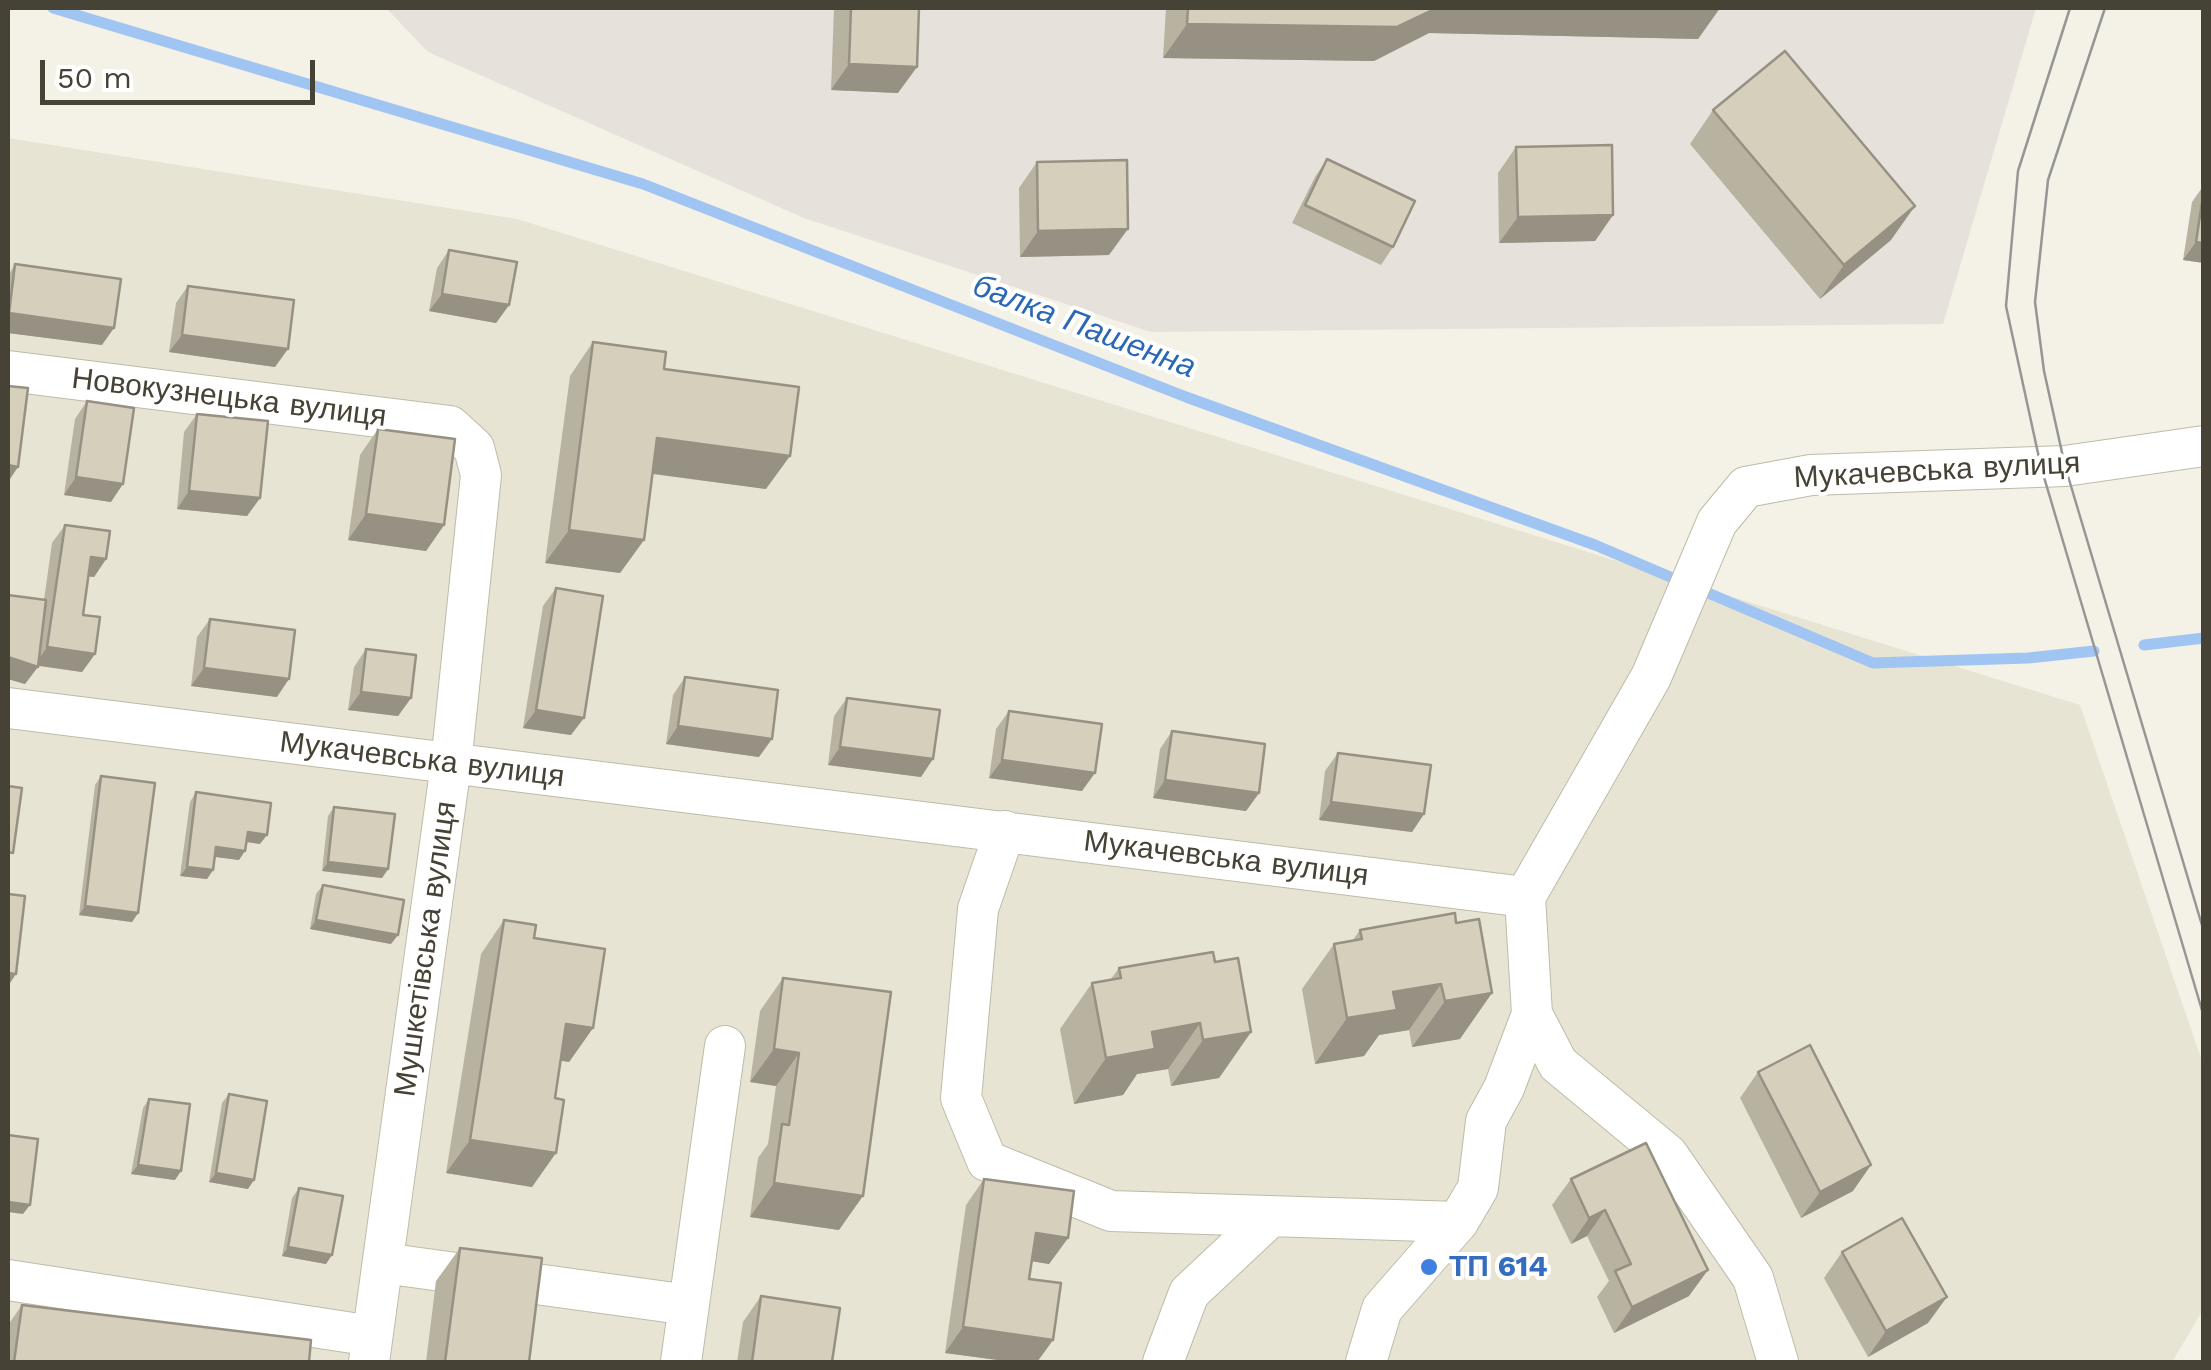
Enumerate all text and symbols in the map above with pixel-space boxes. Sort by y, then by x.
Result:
scale bar [45,40,320,102]
text: 50 m [57,60,132,95]
water label: балка Пашенна [967,267,1201,387]
street label: Новокузнецька вулиця [70,361,388,435]
street label: Мукачевська вулиця [1793,446,2081,496]
street label: Мукачевська вулиця [278,725,566,795]
street label: Мушкетівська вулиця [387,799,465,1099]
street label: Мукачевська вулиця [1082,824,1370,894]
place label: ТП 614 [1449,1249,1548,1285]
marker: ТП 614 [1418,1256,1440,1278]

